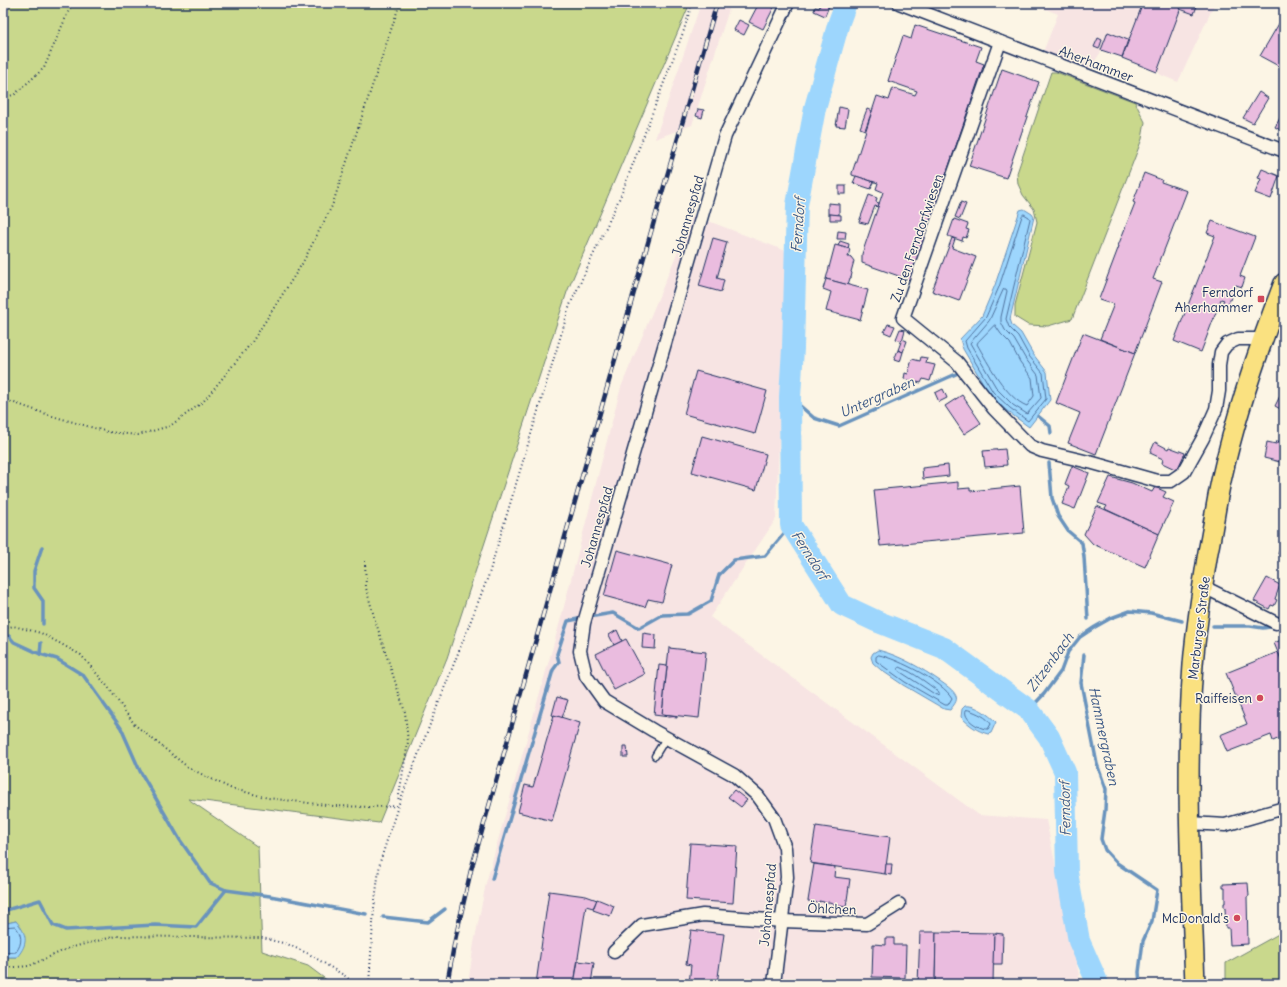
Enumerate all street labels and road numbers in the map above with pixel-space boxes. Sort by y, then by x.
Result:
street label: Aherhammer [1056,42,1136,86]
street label: Zu den Ferndorfwiesen [887,171,947,304]
street label: Johannespfad [668,173,708,258]
street label: Johannespfad [577,484,617,569]
street label: Marburger Straße [1184,575,1214,681]
street label: Johannespfad [756,862,780,947]
street label: Öhlchen [807,899,857,918]

